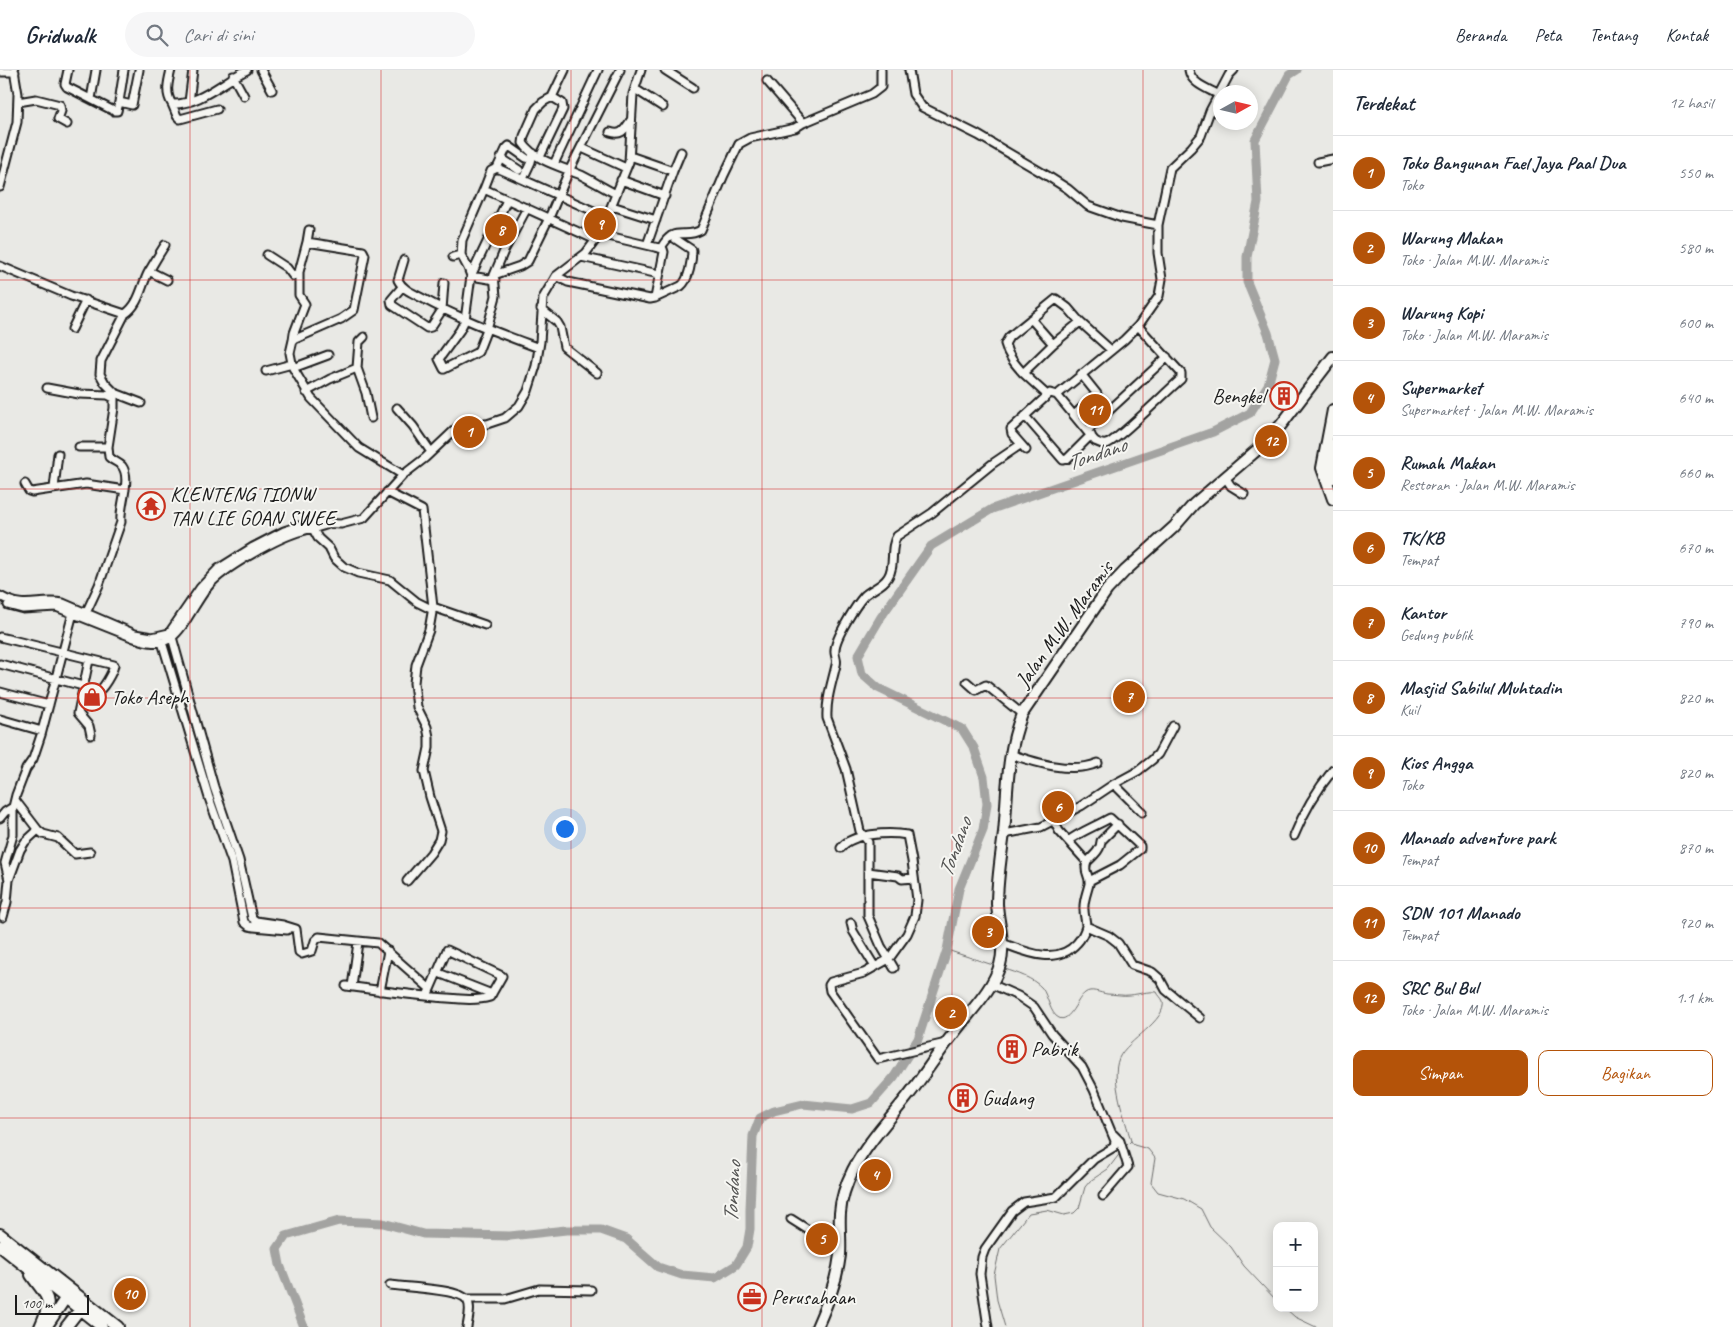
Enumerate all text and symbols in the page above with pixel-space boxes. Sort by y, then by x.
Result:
search box [125,12,475,57]
text: Gridwalk [25,20,95,50]
icon: search [143,21,171,49]
text: Cari di sini [183,23,253,47]
text: Beranda [1455,24,1506,46]
text: Peta [1534,24,1561,46]
text: Tentang [1589,24,1638,46]
text: Kontak [1666,24,1708,46]
north arrow [1213,85,1258,130]
text: Terdekat [1353,90,1414,116]
text: 12 hasil [1669,93,1713,113]
text: Toko Bangunan Fael Jaya Paal Dua [1400,151,1626,175]
text: 1 [1365,163,1373,183]
text: 550 m [1679,163,1713,183]
text: Toko [1400,175,1423,195]
pin: 9 [584,205,616,243]
pin: 8 [485,211,517,249]
text: Warung Makan [1400,226,1502,250]
text: 2 [1365,238,1373,258]
text: 580 m [1679,238,1713,258]
text: Toko · Jalan M.W. Maramis [1400,250,1548,270]
text: Warung Kopi [1400,301,1483,325]
text: 3 [1365,313,1373,333]
text: 600 m [1679,313,1713,333]
text: Toko · Jalan M.W. Maramis [1400,325,1548,345]
text: Supermarket [1400,376,1482,400]
building icon: Bengkel [1269,381,1299,411]
place label: Bengkel [1212,383,1268,409]
text: 4 [1365,388,1373,408]
text: 640 m [1679,388,1713,408]
pin: 11 [1079,391,1111,429]
text: Supermarket · Jalan M.W. Maramis [1400,400,1593,420]
pin: 1 [453,413,485,451]
pin: 12 [1255,422,1287,460]
water label: Tondano [1063,430,1133,477]
text: Rumah Makan [1400,451,1495,475]
text: 5 [1366,463,1372,483]
text: 660 m [1679,463,1713,483]
text: Restoran · Jalan M.W. Maramis [1400,475,1574,495]
place label: KLENTENG TIONW TAN LIE GOAN SWEE [170,481,338,531]
temple icon: KLENTENG TIONW TAN LIE GOAN SWEE [136,491,166,521]
text: TK/KB [1400,526,1444,550]
text: 6 [1365,538,1373,558]
text: 670 m [1679,538,1713,558]
text: Tempat [1400,550,1438,570]
street label: Jalan M.W. Maramis [1009,554,1120,693]
text: Kantor [1400,601,1446,625]
text: 7 [1365,613,1373,633]
text: 790 m [1679,613,1713,633]
text: Gedung publik [1400,625,1472,645]
text: Masjid Sabilul Muhtadin [1400,676,1562,700]
pin: 7 [1113,678,1145,716]
shop icon: Toko Aseph [77,682,107,712]
place label: Toko Aseph [111,684,190,710]
text: 8 [1365,688,1373,708]
text: 820 m [1679,688,1713,708]
text: Kuil [1400,700,1419,720]
text: Kios Angga [1400,751,1472,775]
text: 9 [1365,763,1373,783]
text: 820 m [1679,763,1713,783]
text: Toko [1400,775,1423,795]
pin: 6 [1042,788,1074,826]
water label: Tondano [931,811,980,881]
your location [552,816,578,842]
text: Manado adventure park [1400,826,1555,850]
text: 10 [1362,838,1376,858]
text: 870 m [1679,838,1713,858]
text: Tempat [1400,850,1438,870]
text: SDN 101 Manado [1400,901,1520,925]
pin: 3 [972,913,1004,951]
text: 11 [1362,913,1376,933]
text: 920 m [1679,913,1713,933]
text: Tempat [1400,925,1438,945]
text: SRC Bul Bul [1400,976,1478,1000]
text: 12 [1362,988,1376,1008]
text: 1.1 km [1676,988,1713,1008]
pin: 2 [935,994,967,1032]
text: Toko · Jalan M.W. Maramis [1400,1000,1548,1020]
building icon: Pabrik [997,1034,1027,1064]
place label: Pabrik [1031,1036,1079,1062]
button: Simpan [1353,1050,1528,1096]
button: Bagikan [1538,1050,1713,1096]
building icon: Gudang [948,1083,978,1113]
place label: Gudang [982,1085,1035,1111]
pin: 4 [859,1156,891,1194]
water label: Tondano [716,1158,748,1223]
pin: 5 [806,1220,838,1258]
map controls [1273,1222,1318,1312]
button: + [1273,1222,1318,1267]
button: − [1273,1267,1318,1312]
pin: 10 [114,1275,146,1313]
office icon: Perusahaan [737,1282,767,1312]
place label: Perusahaan [771,1284,855,1310]
scale bar [15,1292,89,1315]
text: 100 m [22,1295,52,1312]

